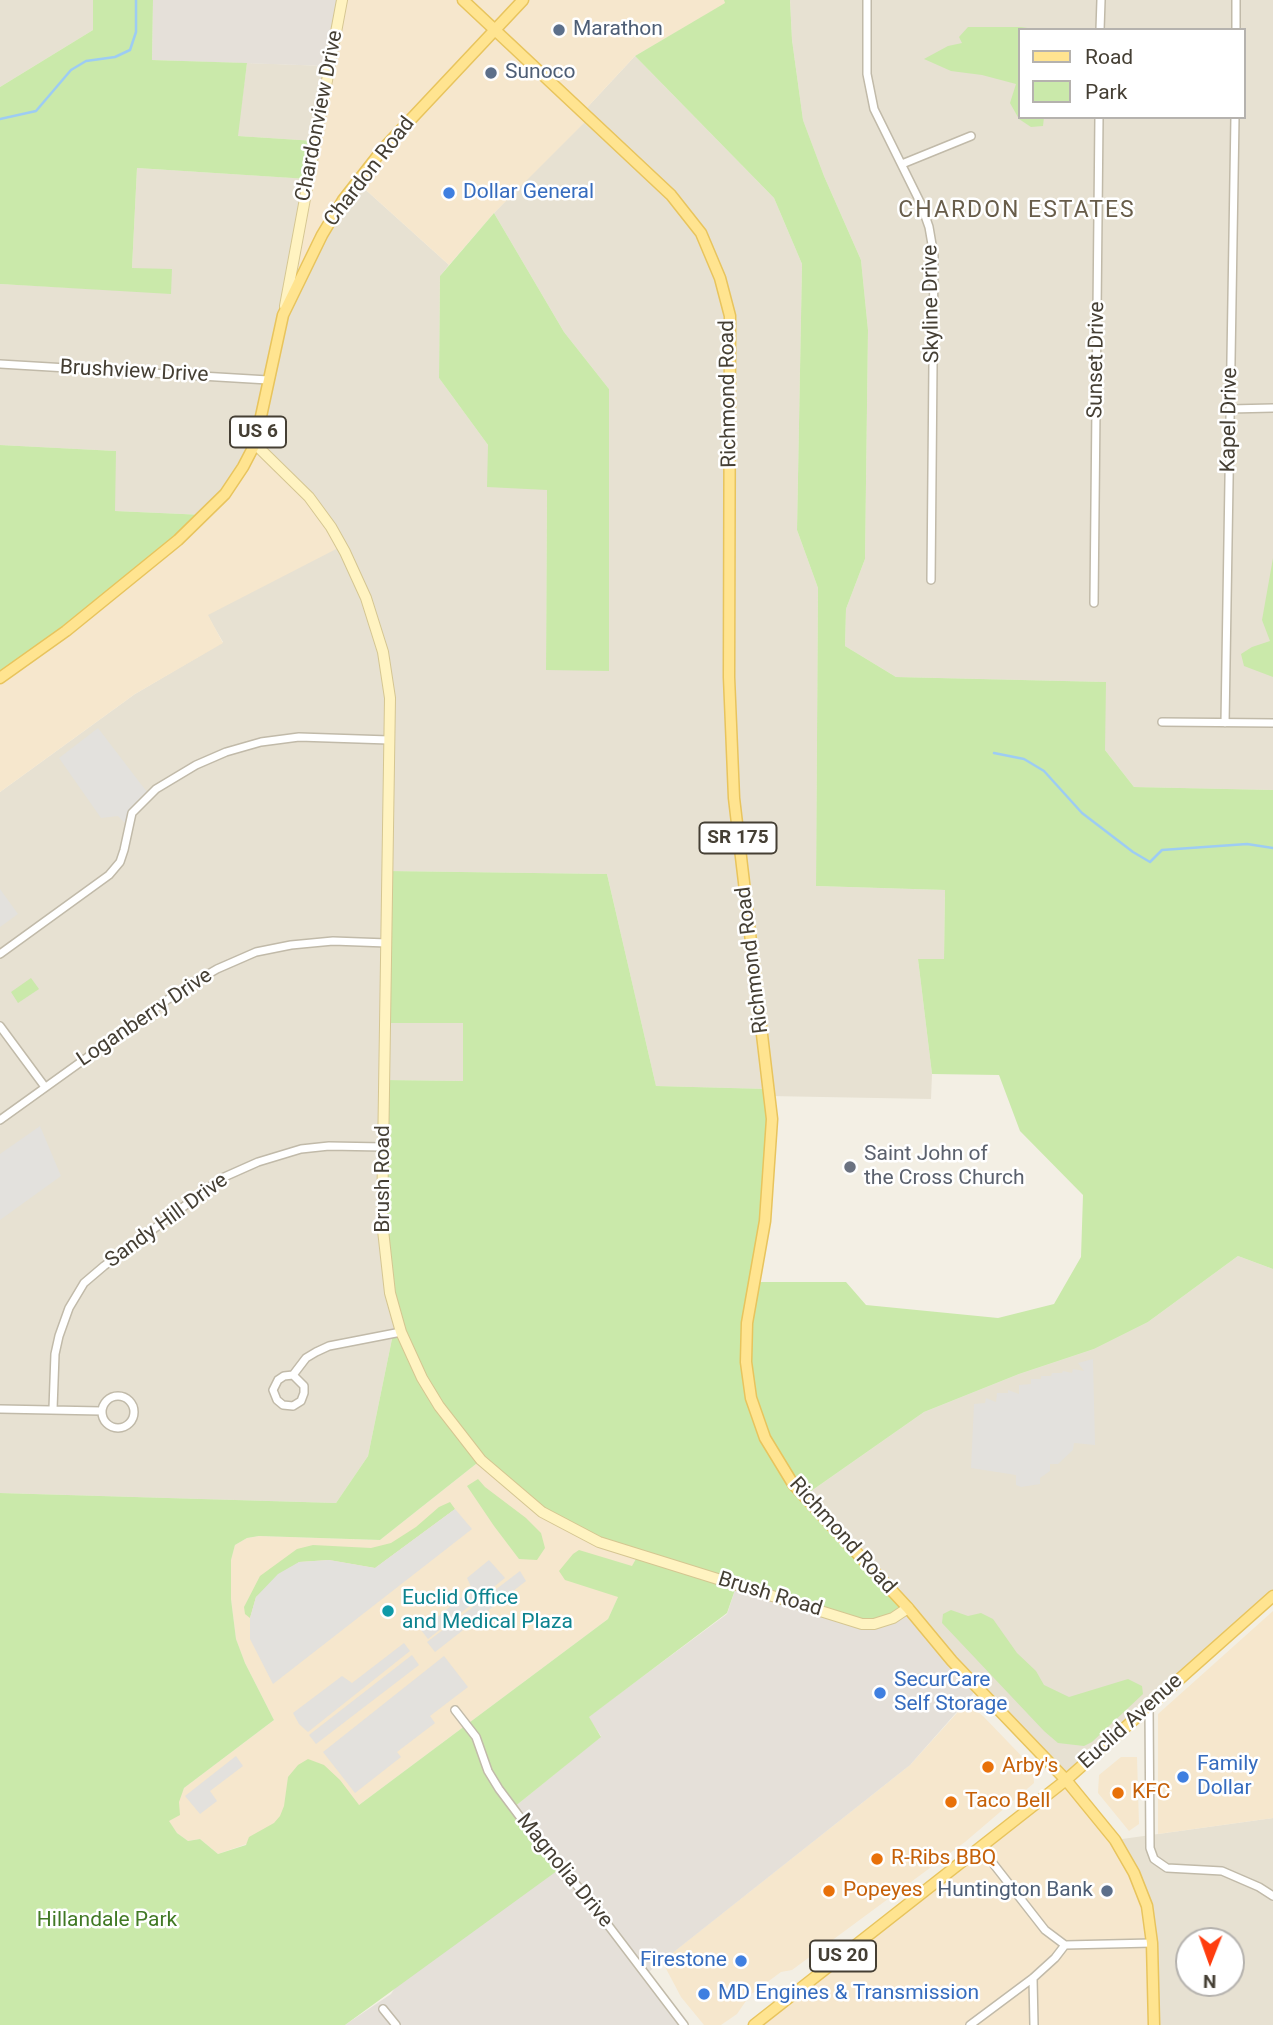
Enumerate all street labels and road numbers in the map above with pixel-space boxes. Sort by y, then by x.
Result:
street label: Chardonview Drive [291,28,349,204]
street label: Chardon Road [319,112,421,232]
street label: Skyline Drive [918,245,946,363]
street label: Sunset Drive [1083,301,1111,419]
street label: Richmond Road [715,320,743,468]
street label: Brushview Drive [59,356,209,388]
street label: Kapel Drive [1216,367,1244,473]
road number: US 6 [230,416,286,448]
road number: SR 175 [700,822,776,853]
street label: Richmond Road [731,885,775,1035]
street label: Loganberry Drive [73,963,217,1073]
street label: Brush Road [371,1125,397,1233]
street label: Sandy Hill Drive [101,1168,233,1274]
street label: Richmond Road [783,1473,901,1599]
street label: Brush Road [715,1567,825,1623]
street label: Euclid Avenue [1074,1669,1188,1775]
street label: Magnolia Drive [510,1809,618,1933]
road number: US 20 [810,1940,876,1972]

